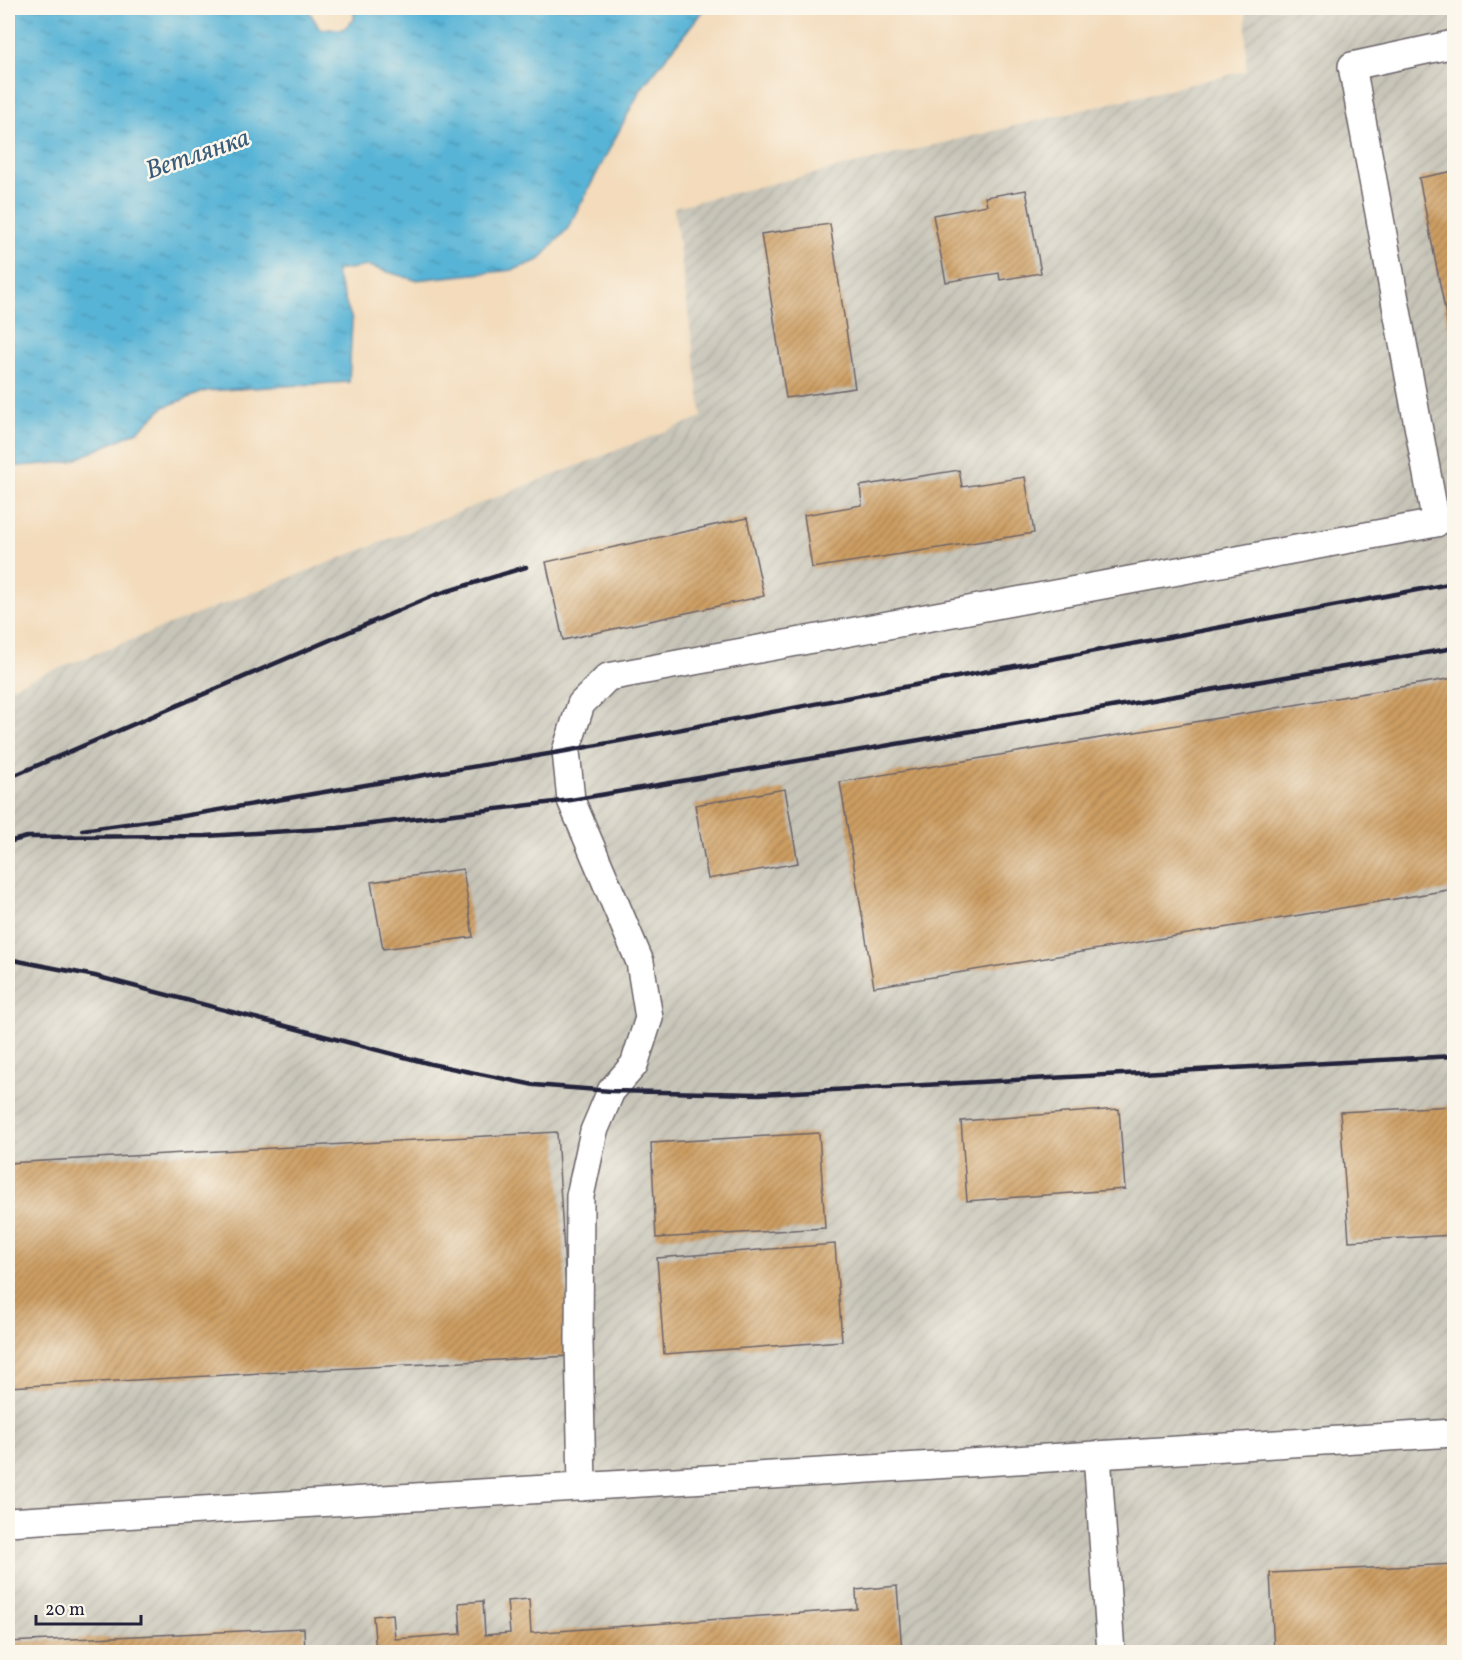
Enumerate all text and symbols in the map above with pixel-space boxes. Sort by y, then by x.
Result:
water label: Ветлянка [141,120,254,189]
scale bar [36,1588,141,1626]
text: 20 m [45,1598,85,1623]

